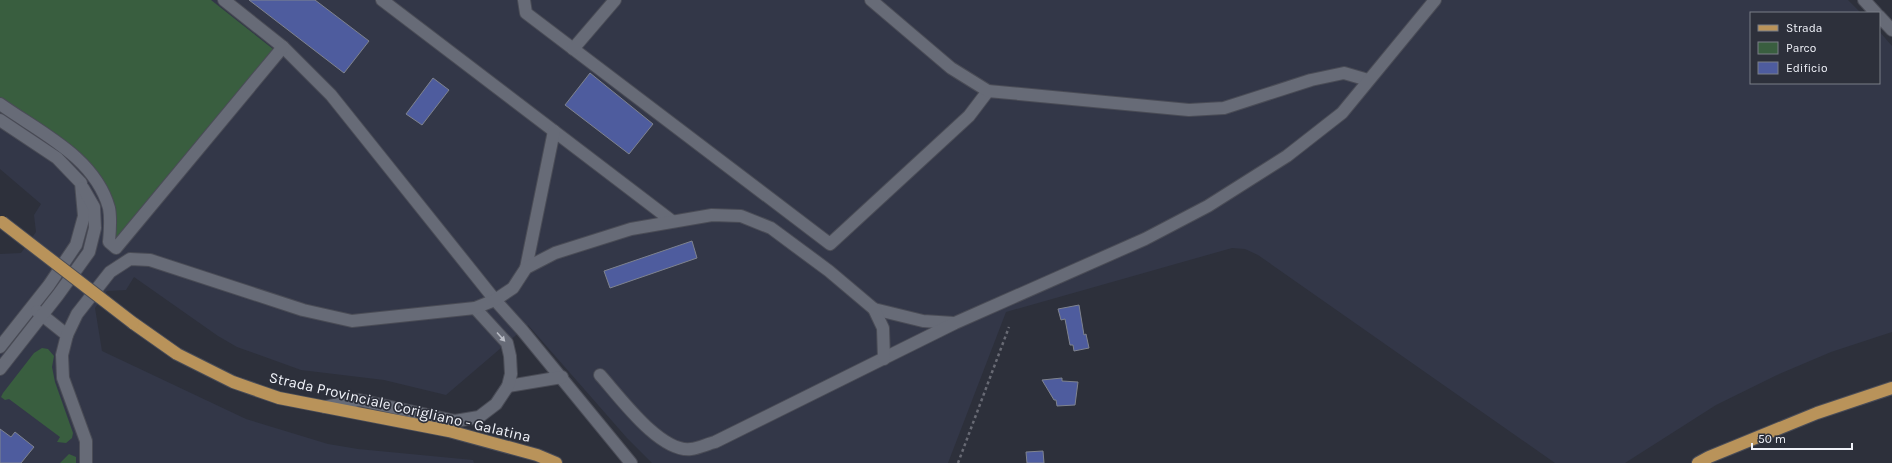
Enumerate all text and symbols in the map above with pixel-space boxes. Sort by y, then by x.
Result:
legend [1750,12,1880,84]
text: Strada [1786,21,1822,35]
text: Parco [1786,41,1816,55]
text: Edificio [1786,61,1827,75]
one-way arrow [497,332,506,342]
street label: Strada Provinciale Corigliano - Galatina [267,368,533,446]
scale bar [1752,425,1852,451]
text: 50 m [1758,432,1786,446]

